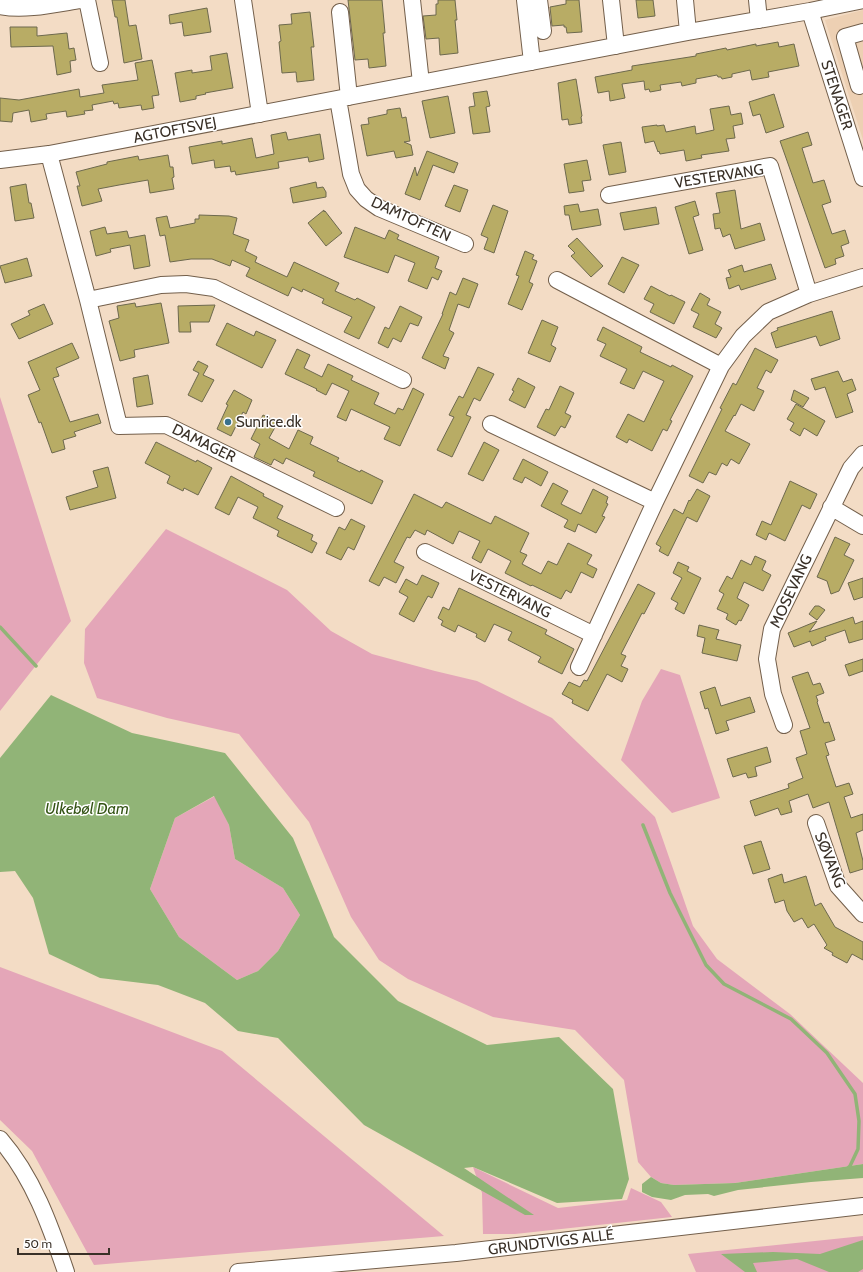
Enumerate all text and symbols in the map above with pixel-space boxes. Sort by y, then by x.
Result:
street label: STENAGER [817,58,857,132]
street label: AGTOFTSVEJ [132,113,218,147]
street label: VESTERVANG [673,160,765,192]
street label: DAMTOFTEN [368,193,454,245]
place label: Sunrice.dk [236,413,302,431]
marker: Sunrice.dk [223,417,233,427]
street label: DAMAGER [169,420,239,466]
street label: MOSEVANG [766,551,816,631]
street label: VESTERVANG [466,566,554,622]
water label: Ulkebøl Dam [45,799,129,818]
street label: SØVANG [811,830,849,890]
street label: GRUNDTVIGS ALLÉ [487,1224,615,1259]
scale bar [18,1230,109,1256]
text: 50 m [24,1236,52,1251]

